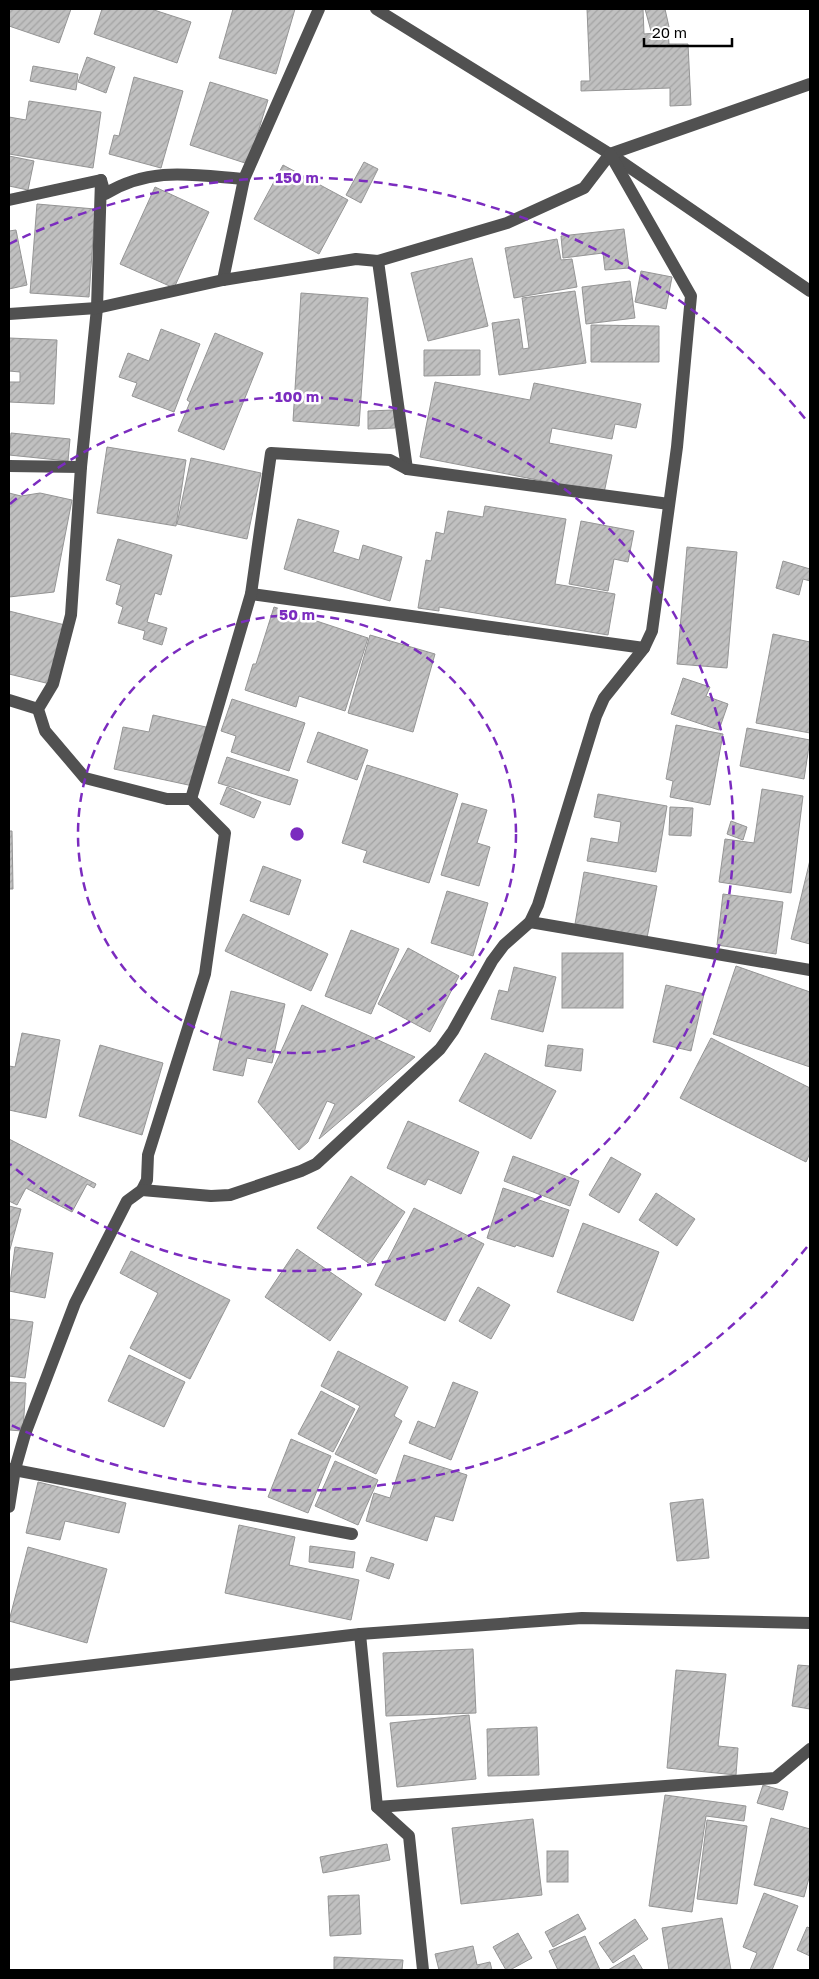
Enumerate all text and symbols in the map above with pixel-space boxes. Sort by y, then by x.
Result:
scale bar [644,15,732,47]
text: 20 m [652,23,687,41]
text: 150 m [275,168,319,186]
text: 100 m [275,387,319,405]
text: 50 m [279,605,315,623]
centre of rings [288,825,306,843]

